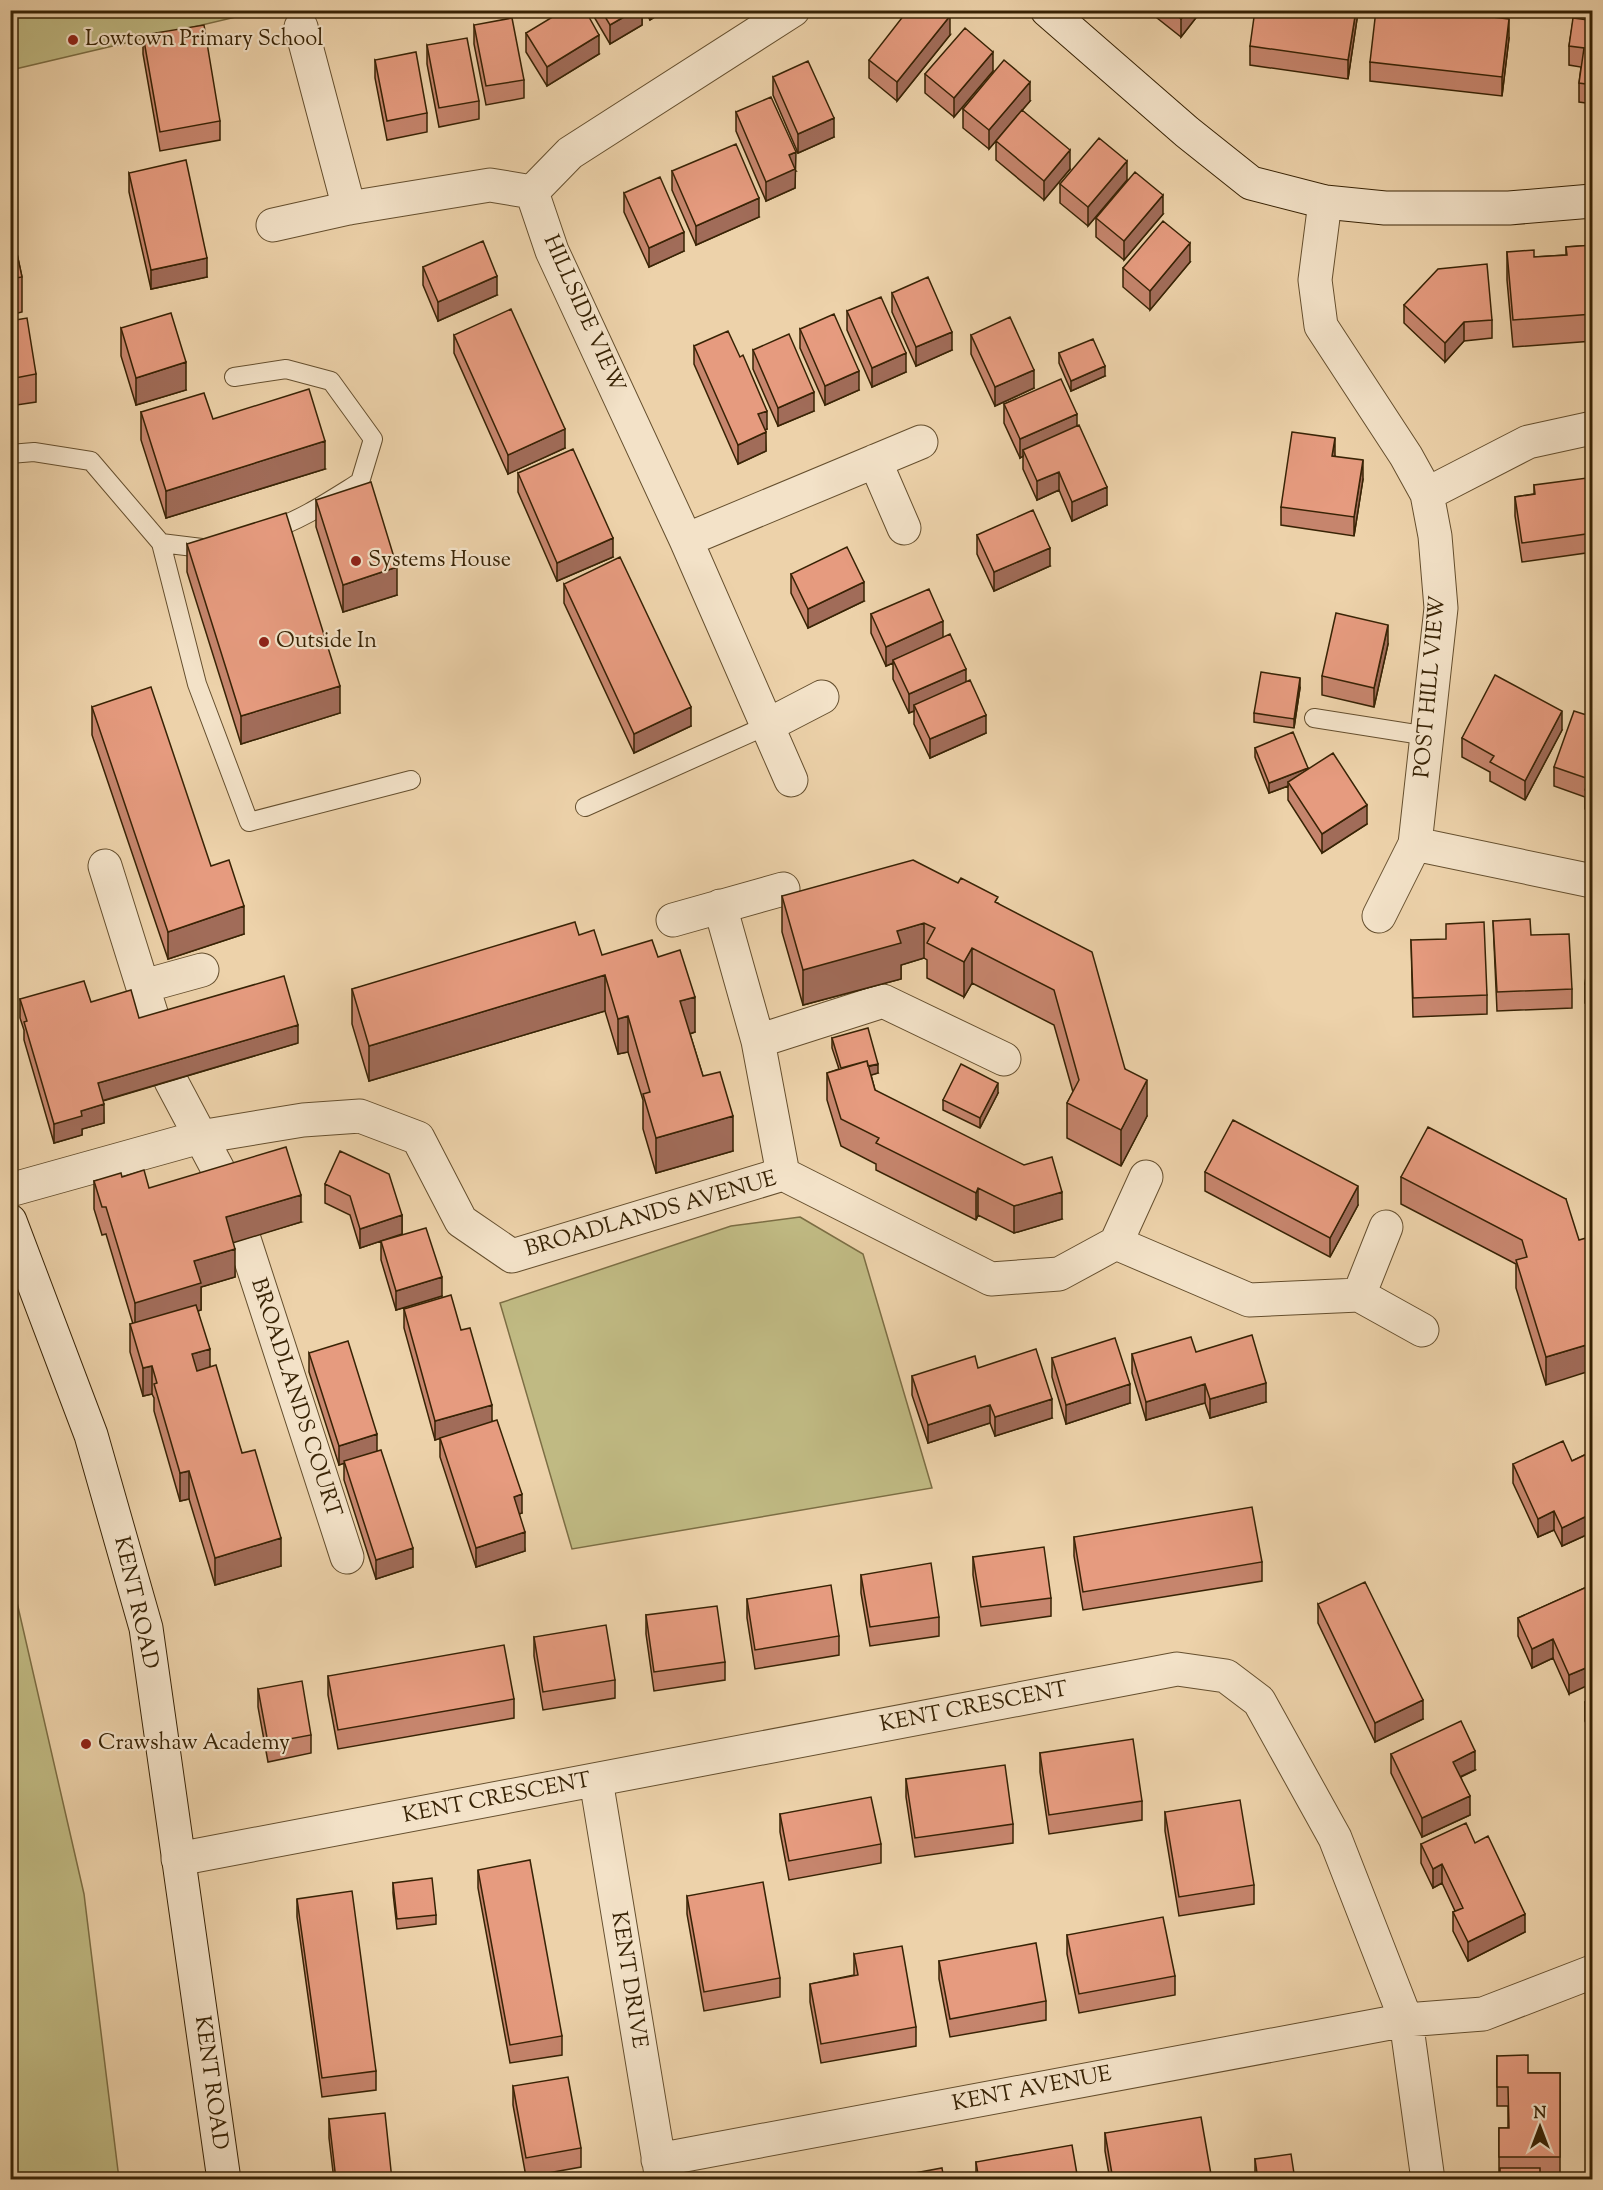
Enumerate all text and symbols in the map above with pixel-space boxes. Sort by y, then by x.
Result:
place label: Lowtown Primary School [85,24,323,56]
marker: Lowtown Primary School [66,33,80,47]
street label: HILLSIDE VIEW [534,230,632,398]
place label: Systems House [368,545,511,577]
marker: Systems House [349,554,363,568]
street label: POST HILL VIEW [1407,594,1455,780]
place label: Outside In [276,626,377,658]
marker: Outside In [257,635,271,649]
street label: BROADLANDS AVENUE [521,1164,781,1266]
street label: BROADLANDS COURT [241,1274,349,1522]
street label: KENT ROAD [104,1534,166,1672]
street label: KENT CRESCENT [877,1674,1071,1742]
place label: Crawshaw Academy [98,1728,290,1760]
marker: Crawshaw Academy [79,1737,93,1751]
street label: KENT CRESCENT [400,1765,594,1833]
street label: KENT DRIVE [601,1909,655,2051]
street label: KENT ROAD [185,2014,235,2152]
street label: KENT AVENUE [950,2059,1114,2121]
north arrow [1510,2097,1570,2157]
text: N [1534,2103,1547,2126]

